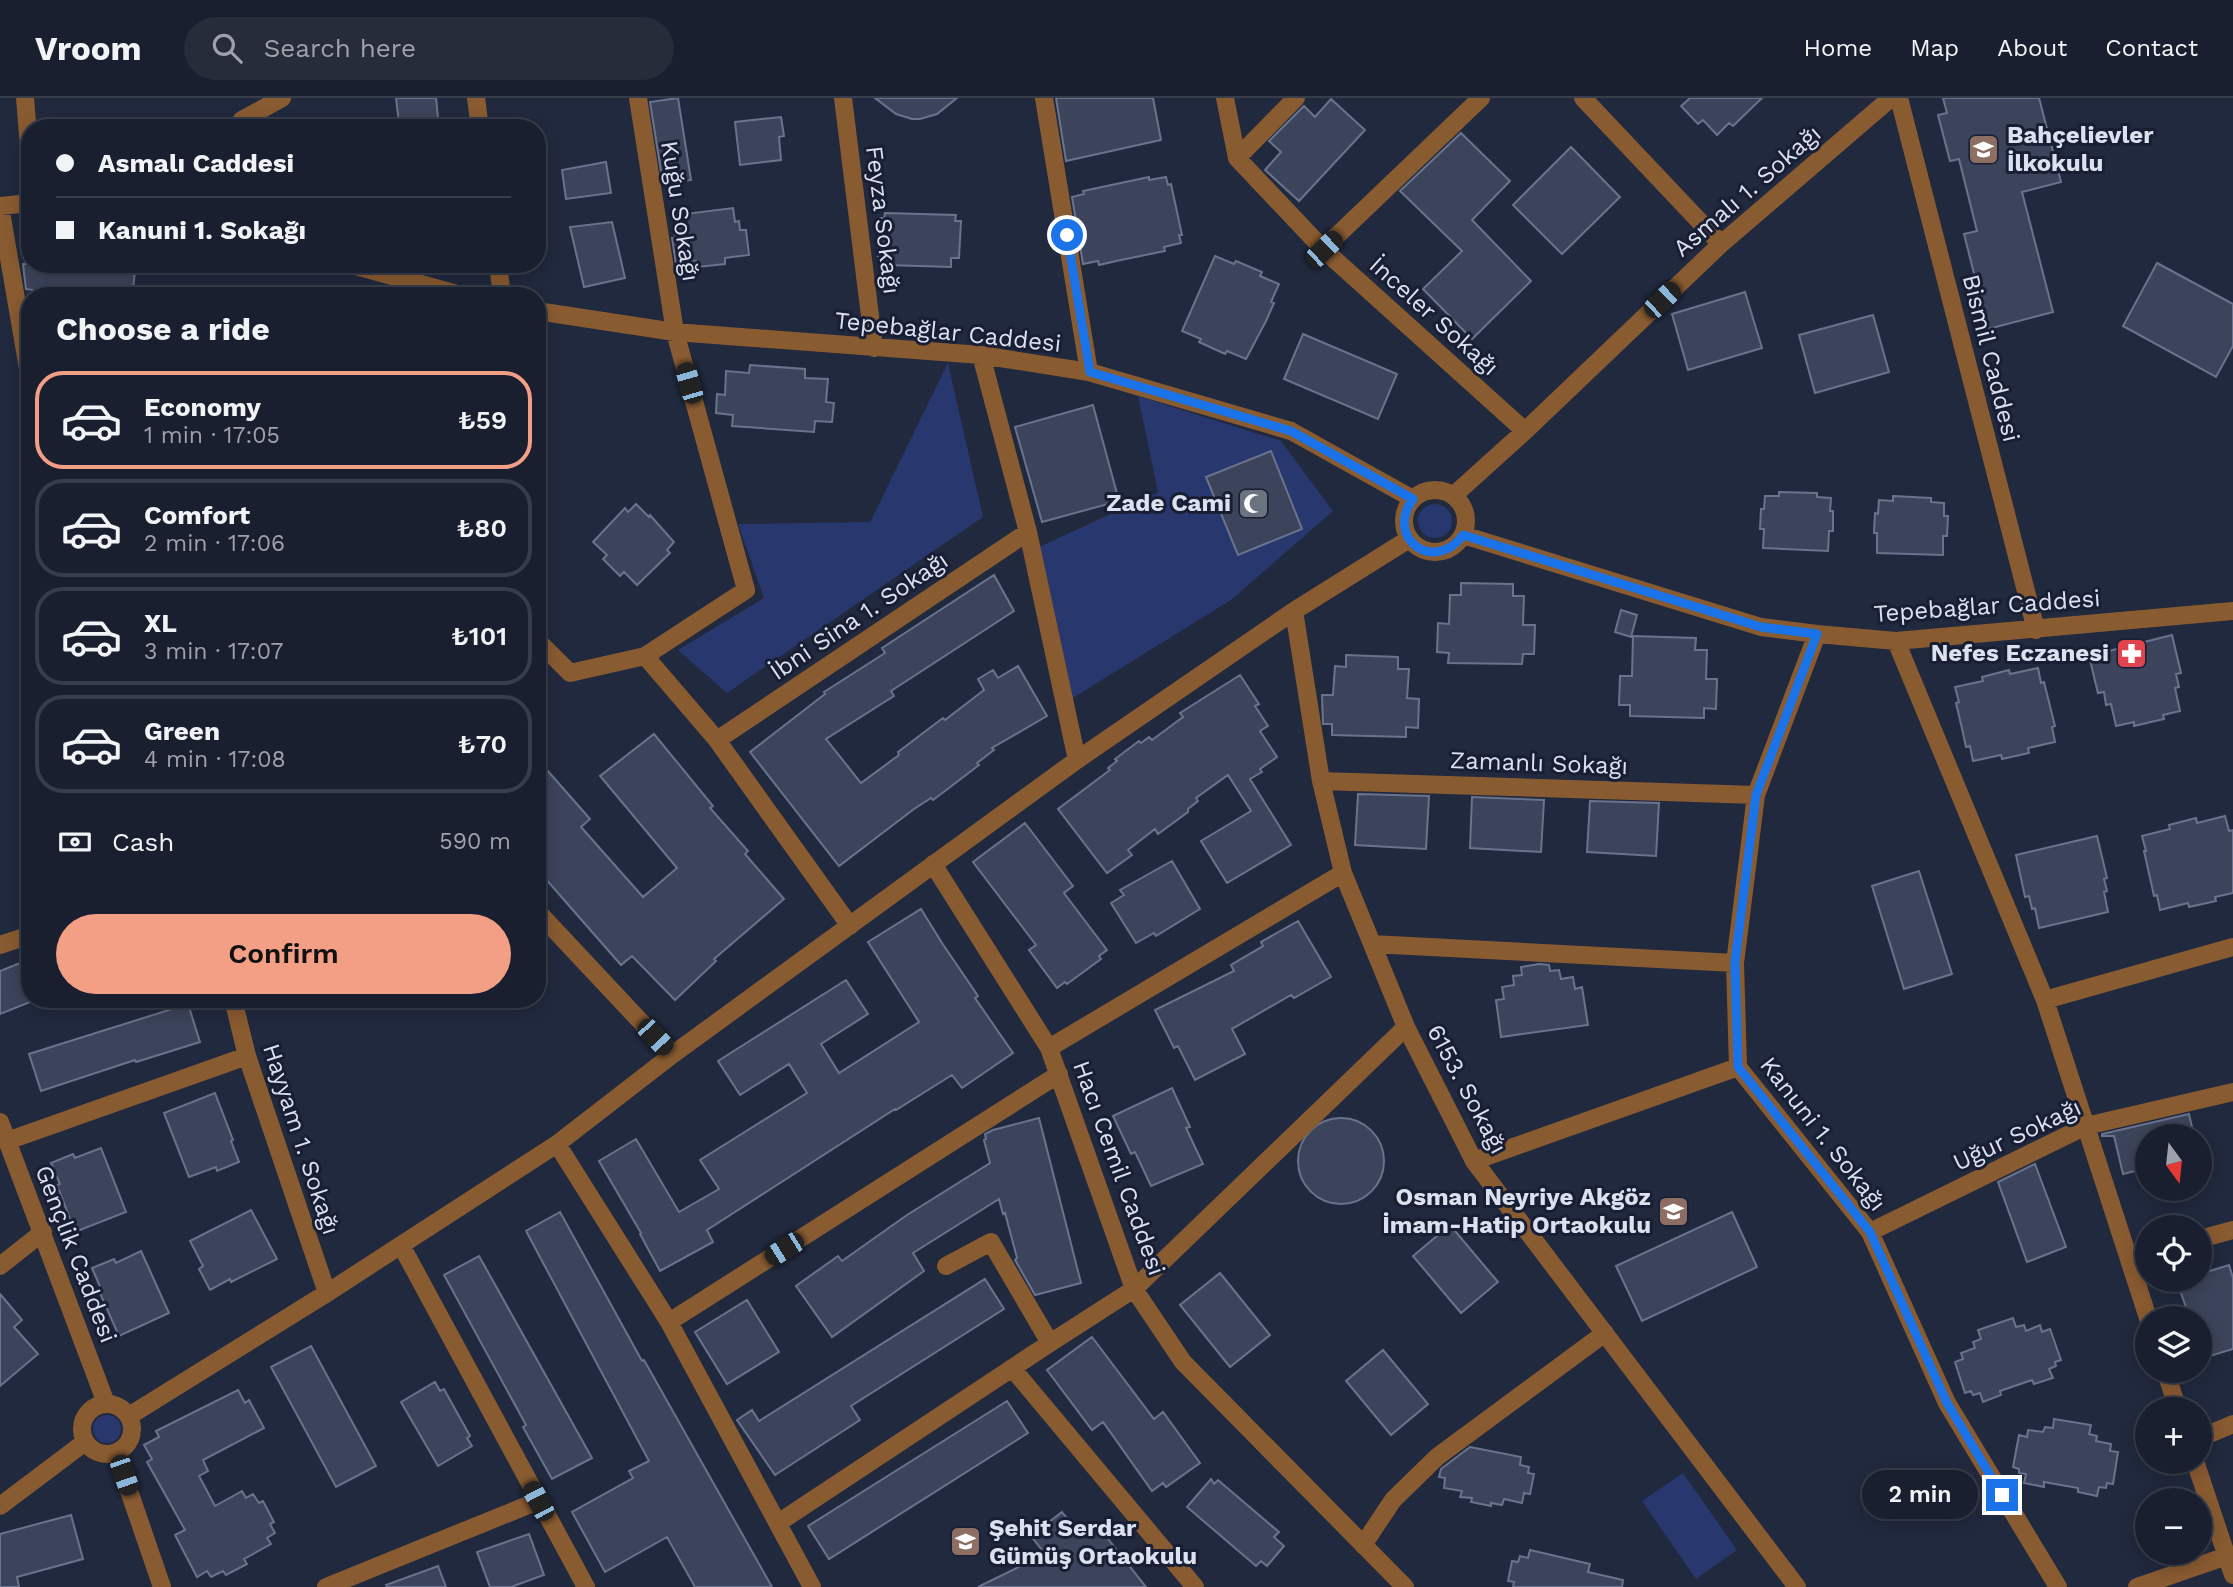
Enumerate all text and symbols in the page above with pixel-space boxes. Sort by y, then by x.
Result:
search box [184,17,674,80]
text: Vroom [35,29,142,68]
icon: search [208,29,246,67]
text: Search here [264,33,416,63]
text: Home [1804,34,1872,62]
text: Map [1910,34,1959,62]
text: About [1997,34,2067,62]
text: Contact [2105,34,2198,62]
street label: Asmalı 1. Sokağı [1668,119,1826,263]
place label: Bahçelievler İlkokulu [2007,121,2154,177]
school or university icon: Bahçelievler İlkokulu [1967,132,2001,166]
street label: Kuğu Sokağı [655,139,705,283]
street label: Feyza Sokağı [860,144,906,296]
text: Asmalı Caddesi [98,148,294,178]
text: Kanuni 1. Sokağı [98,215,306,245]
route start [1051,219,1083,251]
car [1302,227,1347,271]
street label: İnceler Sokağı [1364,251,1504,381]
street label: Bismil Caddesi [1957,271,2025,445]
car [1640,278,1685,322]
street label: Tepebağlar Caddesi [833,306,1063,358]
text: Choose a ride [56,310,270,348]
car [674,360,705,406]
icon: car [60,389,123,452]
text: Economy [144,392,261,422]
text: ₺59 [458,405,507,435]
text: 1 min · 17:05 [144,422,280,449]
mosque icon: Zade Cami [1237,486,1271,520]
place label: Zade Cami [1106,489,1231,517]
icon: car [60,497,123,560]
text: Comfort [144,500,250,530]
text: ₺80 [456,513,507,543]
text: 2 min · 17:06 [144,530,285,557]
street label: İbni Sina 1. Sokağı [765,546,953,686]
street label: Tepebağlar Caddesi [1873,584,2101,628]
icon: car [60,605,123,668]
text: XL [144,608,177,638]
text: ₺101 [451,621,507,651]
pharmacy icon: Nefes Eczanesi [2115,636,2149,670]
text: 3 min · 17:07 [144,638,283,665]
place label: Nefes Eczanesi [1931,639,2109,667]
icon: car [60,713,123,776]
text: Green [144,716,220,746]
text: ₺70 [458,729,507,759]
text: 4 min · 17:08 [144,746,286,773]
street label: Zamanlı Sokağı [1450,746,1628,780]
icon: cash [56,823,94,861]
text: Cash [112,827,174,857]
text: 590 m [439,828,511,855]
button: Confirm [56,914,511,994]
car [633,1014,678,1060]
street label: 6153. Sokağı [1421,1020,1513,1158]
street label: Hayyam 1. Sokağı [257,1040,345,1238]
street label: Kanuni 1. Sokağı [1754,1052,1892,1216]
street label: Hacı Cemil Caddesi [1067,1057,1171,1279]
street label: Uğur Sokağı [1949,1093,2085,1177]
north arrow [2135,1124,2212,1200]
map controls [2135,1124,2212,1565]
street label: Gençlik Caddesi [29,1161,123,1347]
place label: Osman Neyriye Akgöz İmam-Hatip Ortaokulu [1382,1183,1651,1239]
school or university icon: Osman Neyriye Akgöz İmam-Hatip Ortaokulu [1657,1194,1691,1228]
button: locate [2135,1215,2212,1292]
car [761,1229,808,1269]
button: layers [2135,1306,2212,1383]
button: + [2135,1397,2212,1474]
car [108,1452,141,1498]
callout: 2 min [1862,1470,1978,1520]
car [519,1478,558,1524]
route end [1986,1479,2018,1511]
text: 2 min [1888,1481,1952,1508]
button: − [2135,1488,2212,1565]
place label: Şehit Serdar Gümüş Ortaokulu [989,1514,1197,1570]
school or university icon: Şehit Serdar Gümüş Ortaokulu [949,1525,983,1559]

